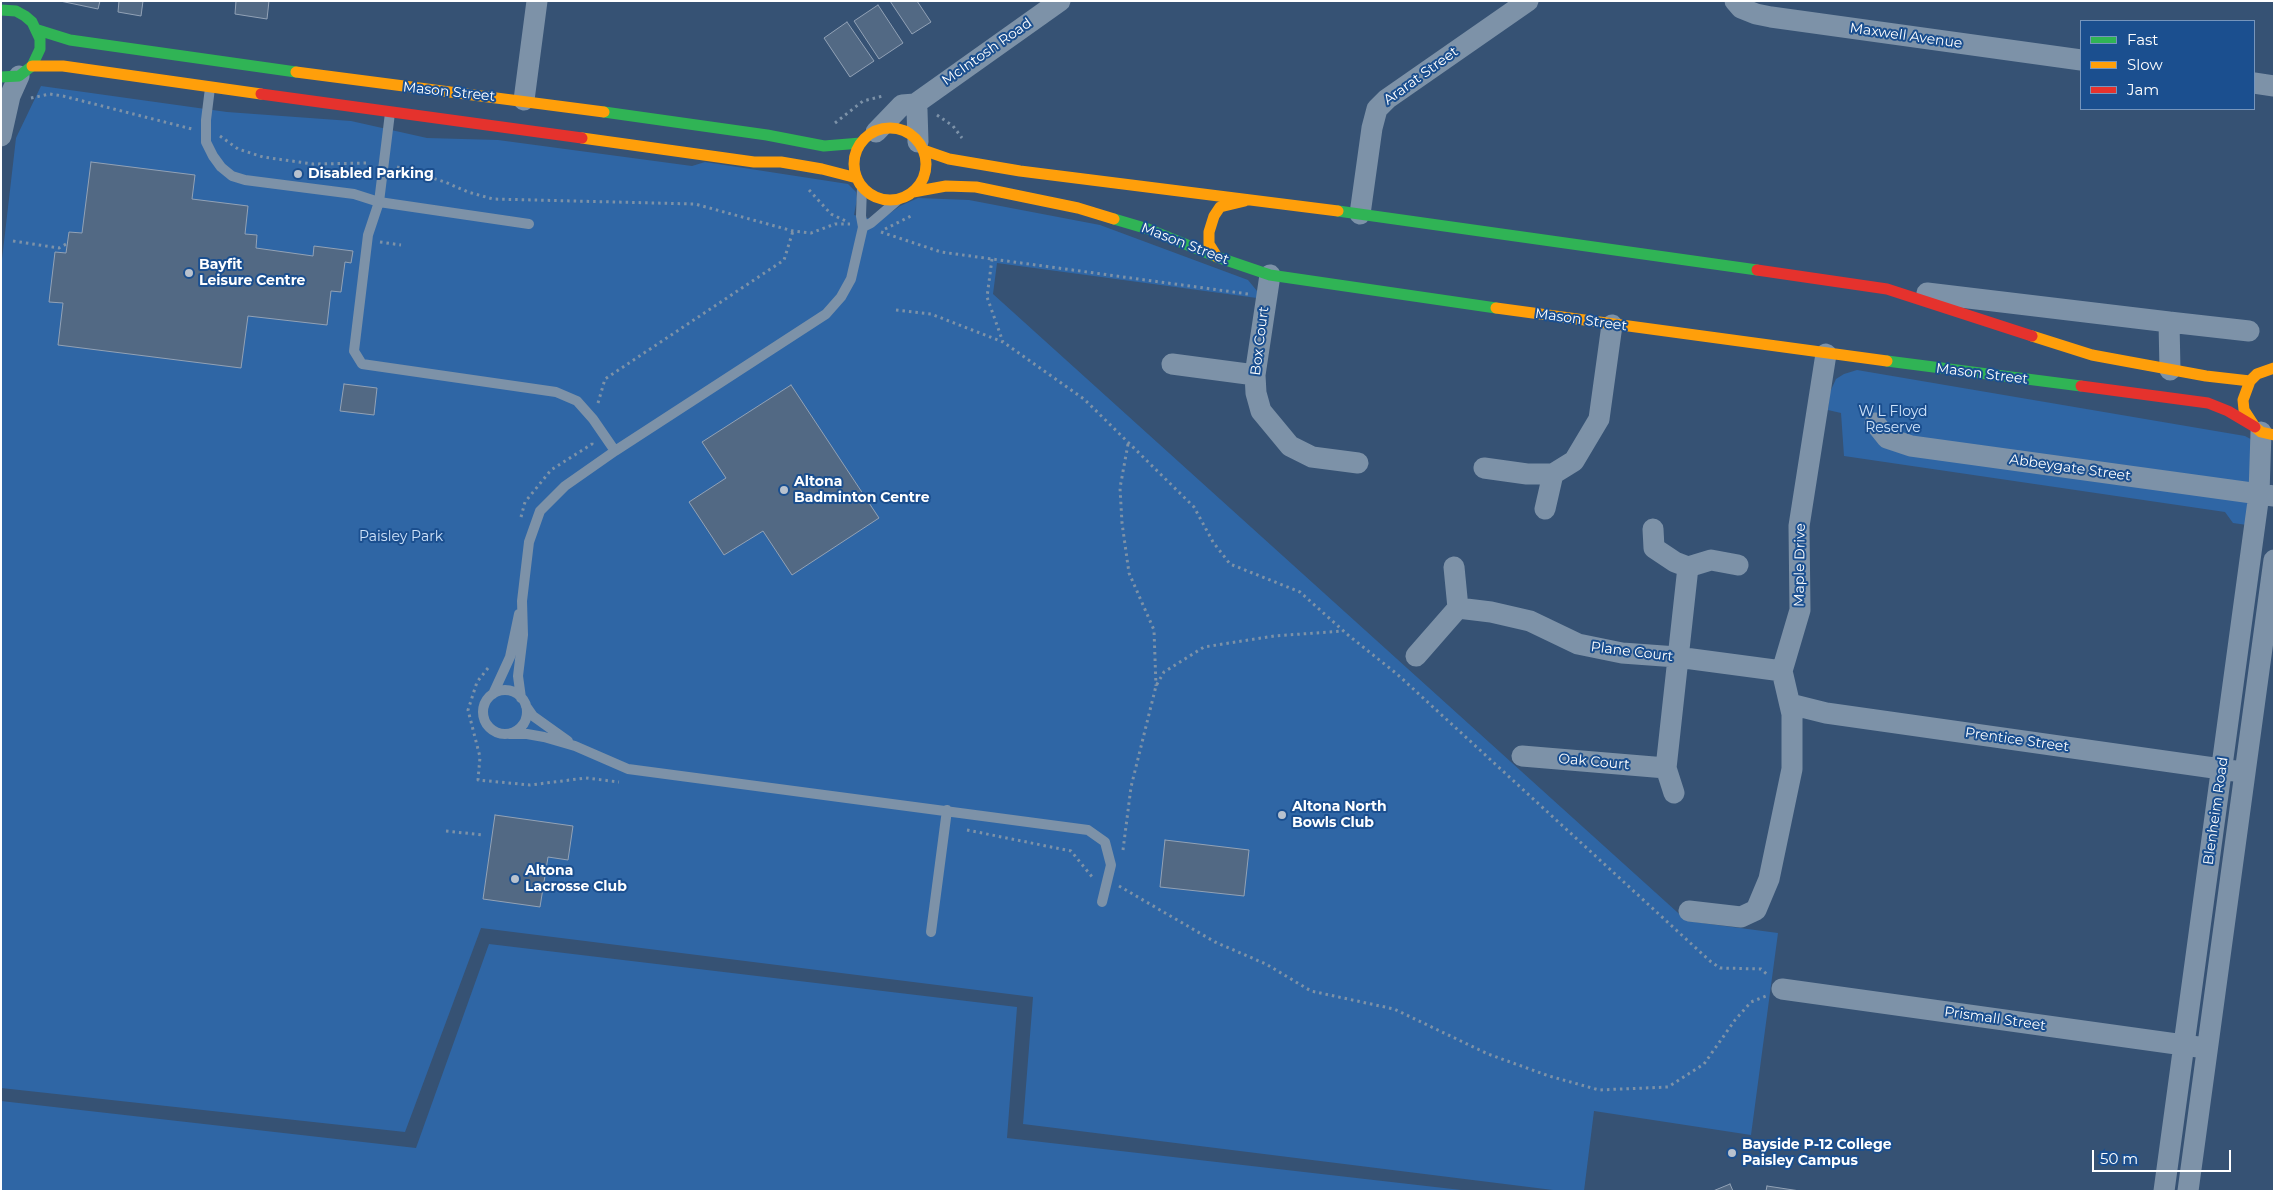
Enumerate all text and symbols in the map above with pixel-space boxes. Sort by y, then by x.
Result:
street label: McIntosh Road [939,15,1035,89]
street label: Maxwell Avenue [1849,20,1963,52]
legend [2080,20,2255,110]
text: Fast [2127,30,2158,49]
street label: Ararat Street [1380,43,1462,109]
text: Slow [2127,55,2163,74]
street label: Mason Street [402,79,496,105]
text: Jam [2127,80,2159,99]
place label: Disabled Parking [308,166,434,182]
marker: Disabled Parking [292,168,304,180]
street label: Mason Street [1139,220,1231,268]
place label: Bayfit Leisure Centre [199,257,305,290]
marker: Bayfit Leisure Centre [183,267,195,279]
street label: Box Court [1247,305,1273,377]
street label: Mason Street [1534,305,1628,335]
street label: Mason Street [1935,360,2029,388]
park label: W L Floyd Reserve [1858,404,1928,437]
street label: Abbeygate Street [2008,451,2132,485]
place label: Altona Badminton Centre [794,474,930,507]
marker: Altona Badminton Centre [778,484,790,496]
street label: Maple Drive [1791,523,1809,607]
park label: Paisley Park [359,529,443,545]
street label: Plane Court [1590,639,1674,665]
street label: Prentice Street [1964,724,2070,756]
street label: Oak Court [1558,751,1630,773]
street label: Blenheim Road [2200,756,2232,866]
place label: Altona North Bowls Club [1292,799,1387,832]
marker: Altona North Bowls Club [1276,809,1288,821]
place label: Altona Lacrosse Club [525,863,627,896]
marker: Altona Lacrosse Club [509,873,521,885]
street label: Prismall Street [1943,1004,2047,1034]
place label: Bayside P-12 College Paisley Campus [1742,1137,1892,1170]
scale bar [2095,1140,2234,1172]
marker: Bayside P-12 College Paisley Campus [1726,1147,1738,1159]
text: 50 m [2100,1149,2138,1168]

